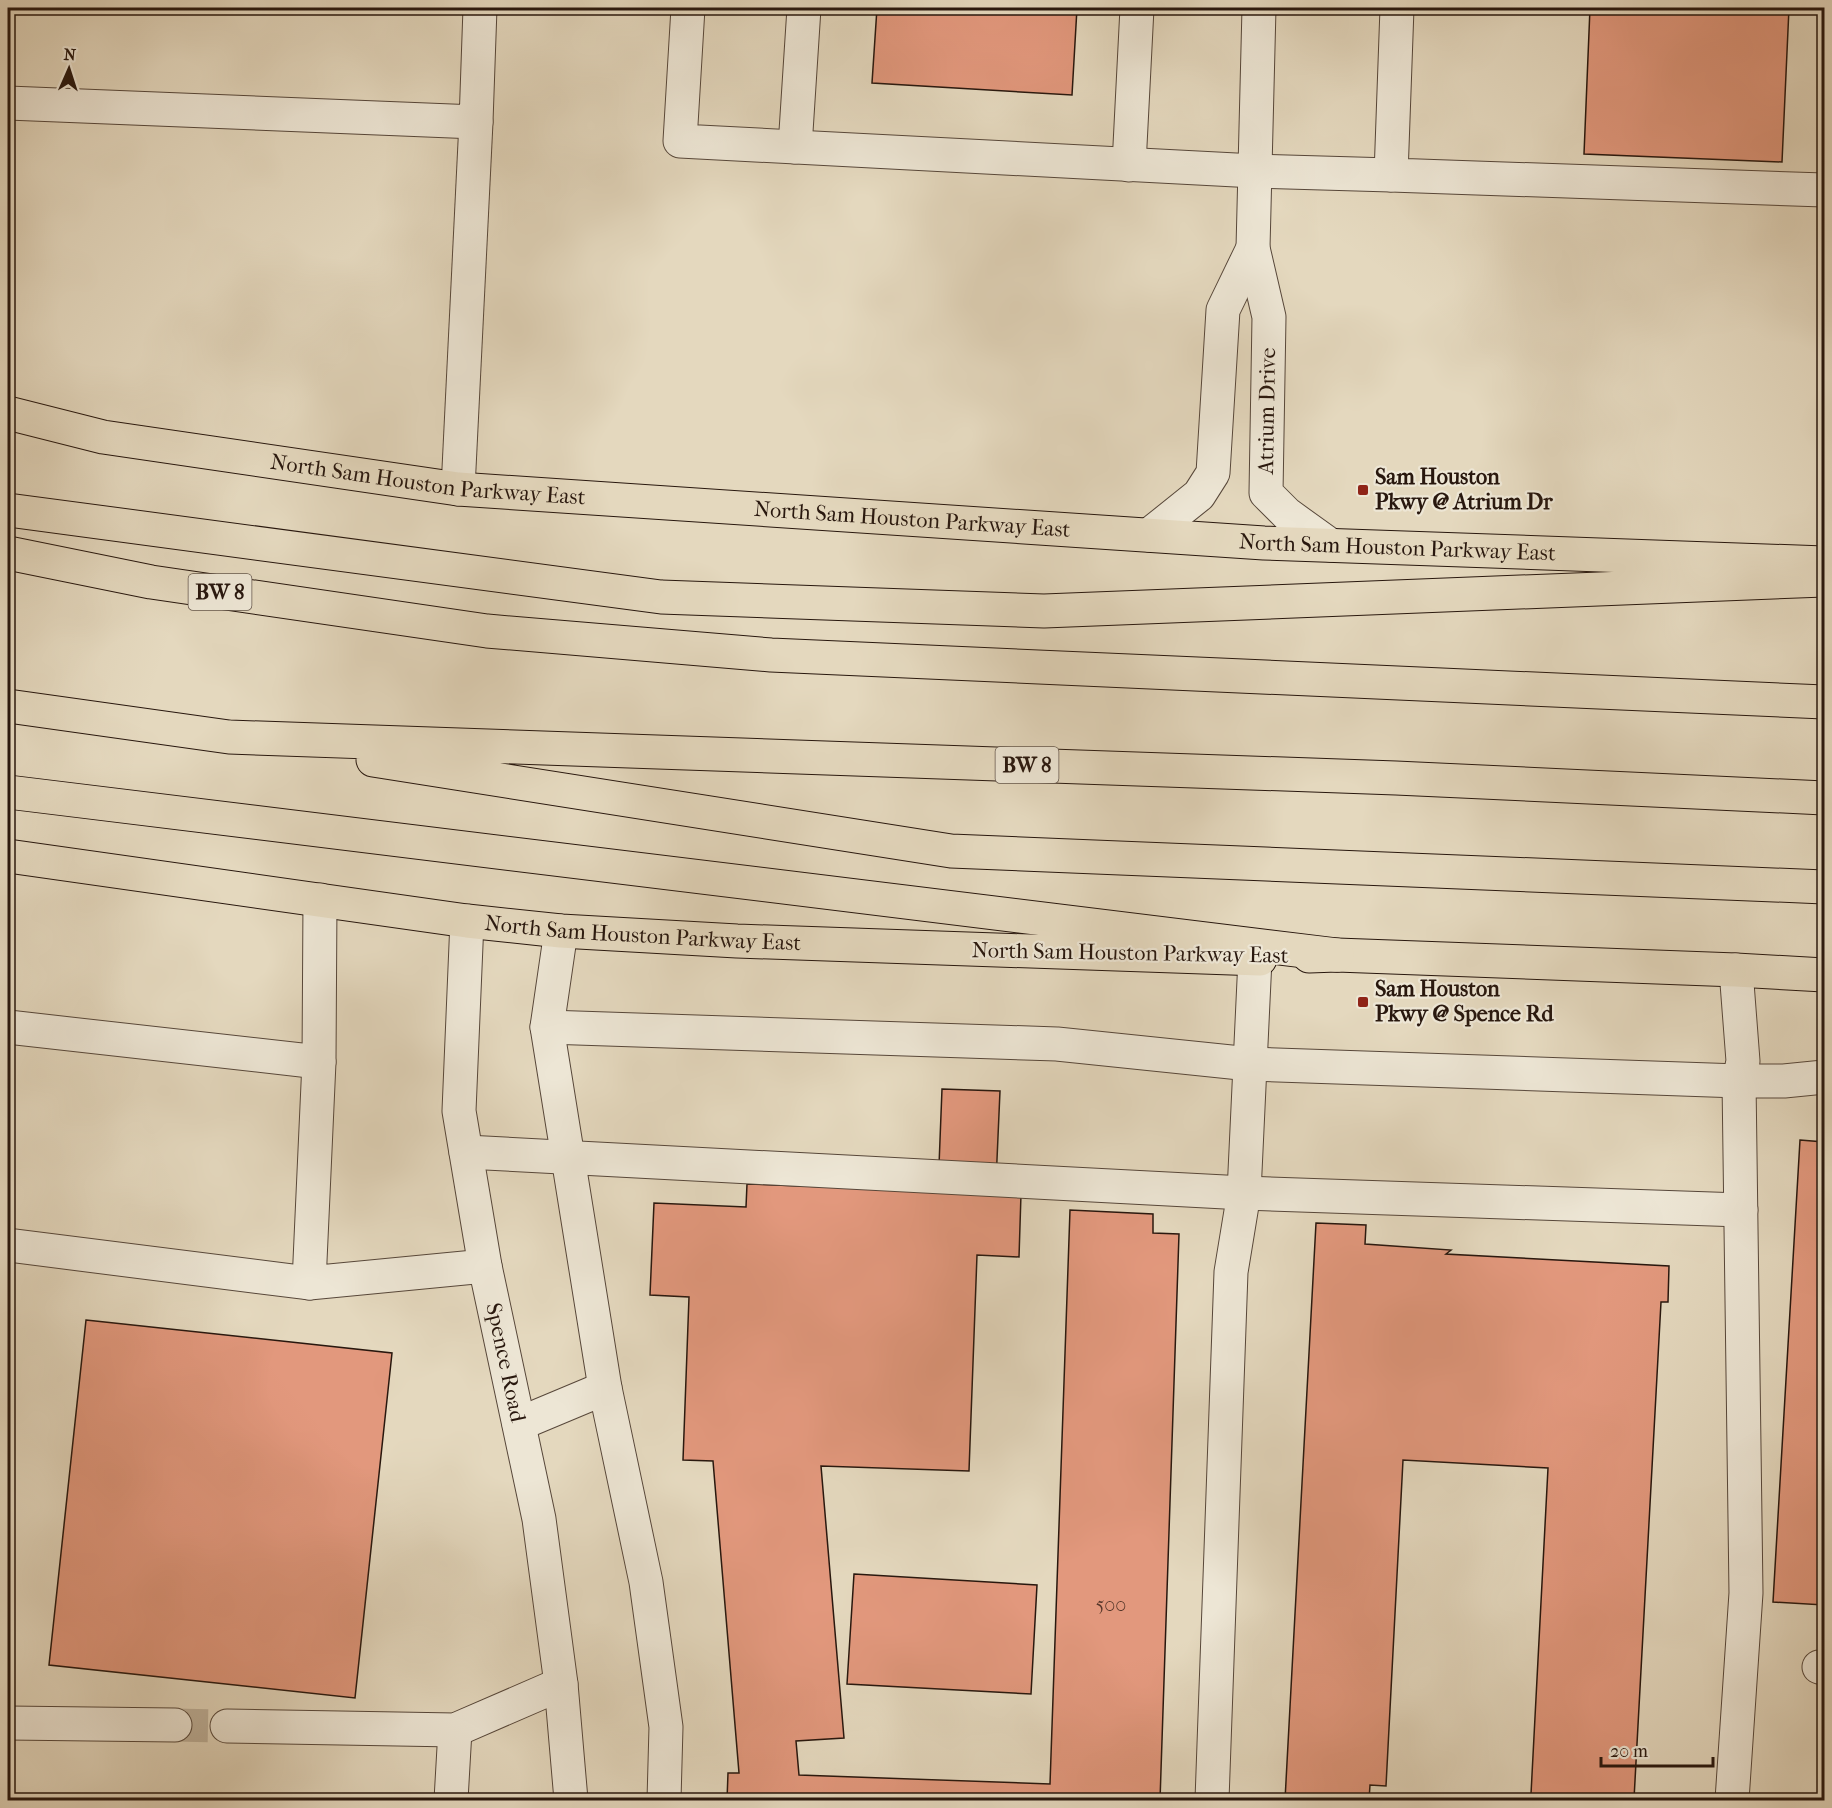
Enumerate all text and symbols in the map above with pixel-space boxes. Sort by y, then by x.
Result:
north arrow [39,39,99,99]
text: N [63,45,77,64]
street label: Atrium Drive [1253,347,1281,476]
street label: North Sam Houston Parkway East [269,449,587,511]
place label: Sam Houston Pkwy @ Atrium Dr [1375,464,1553,515]
marker: Sam Houston Pkwy @ Atrium Dr [1356,483,1370,497]
street label: North Sam Houston Parkway East [753,496,1071,543]
street label: North Sam Houston Parkway East [1238,528,1556,566]
road number: BW 8 [188,574,252,610]
road number: BW 8 [996,747,1058,783]
street label: North Sam Houston Parkway East [483,910,802,956]
street label: North Sam Houston Parkway East [971,937,1289,969]
place label: Sam Houston Pkwy @ Spence Rd [1375,976,1554,1027]
marker: Sam Houston Pkwy @ Spence Rd [1356,995,1370,1009]
street label: Spence Road [480,1301,531,1425]
house number: 500 [1096,1593,1126,1616]
scale bar [1601,1730,1714,1768]
text: 20 m [1610,1741,1648,1762]

